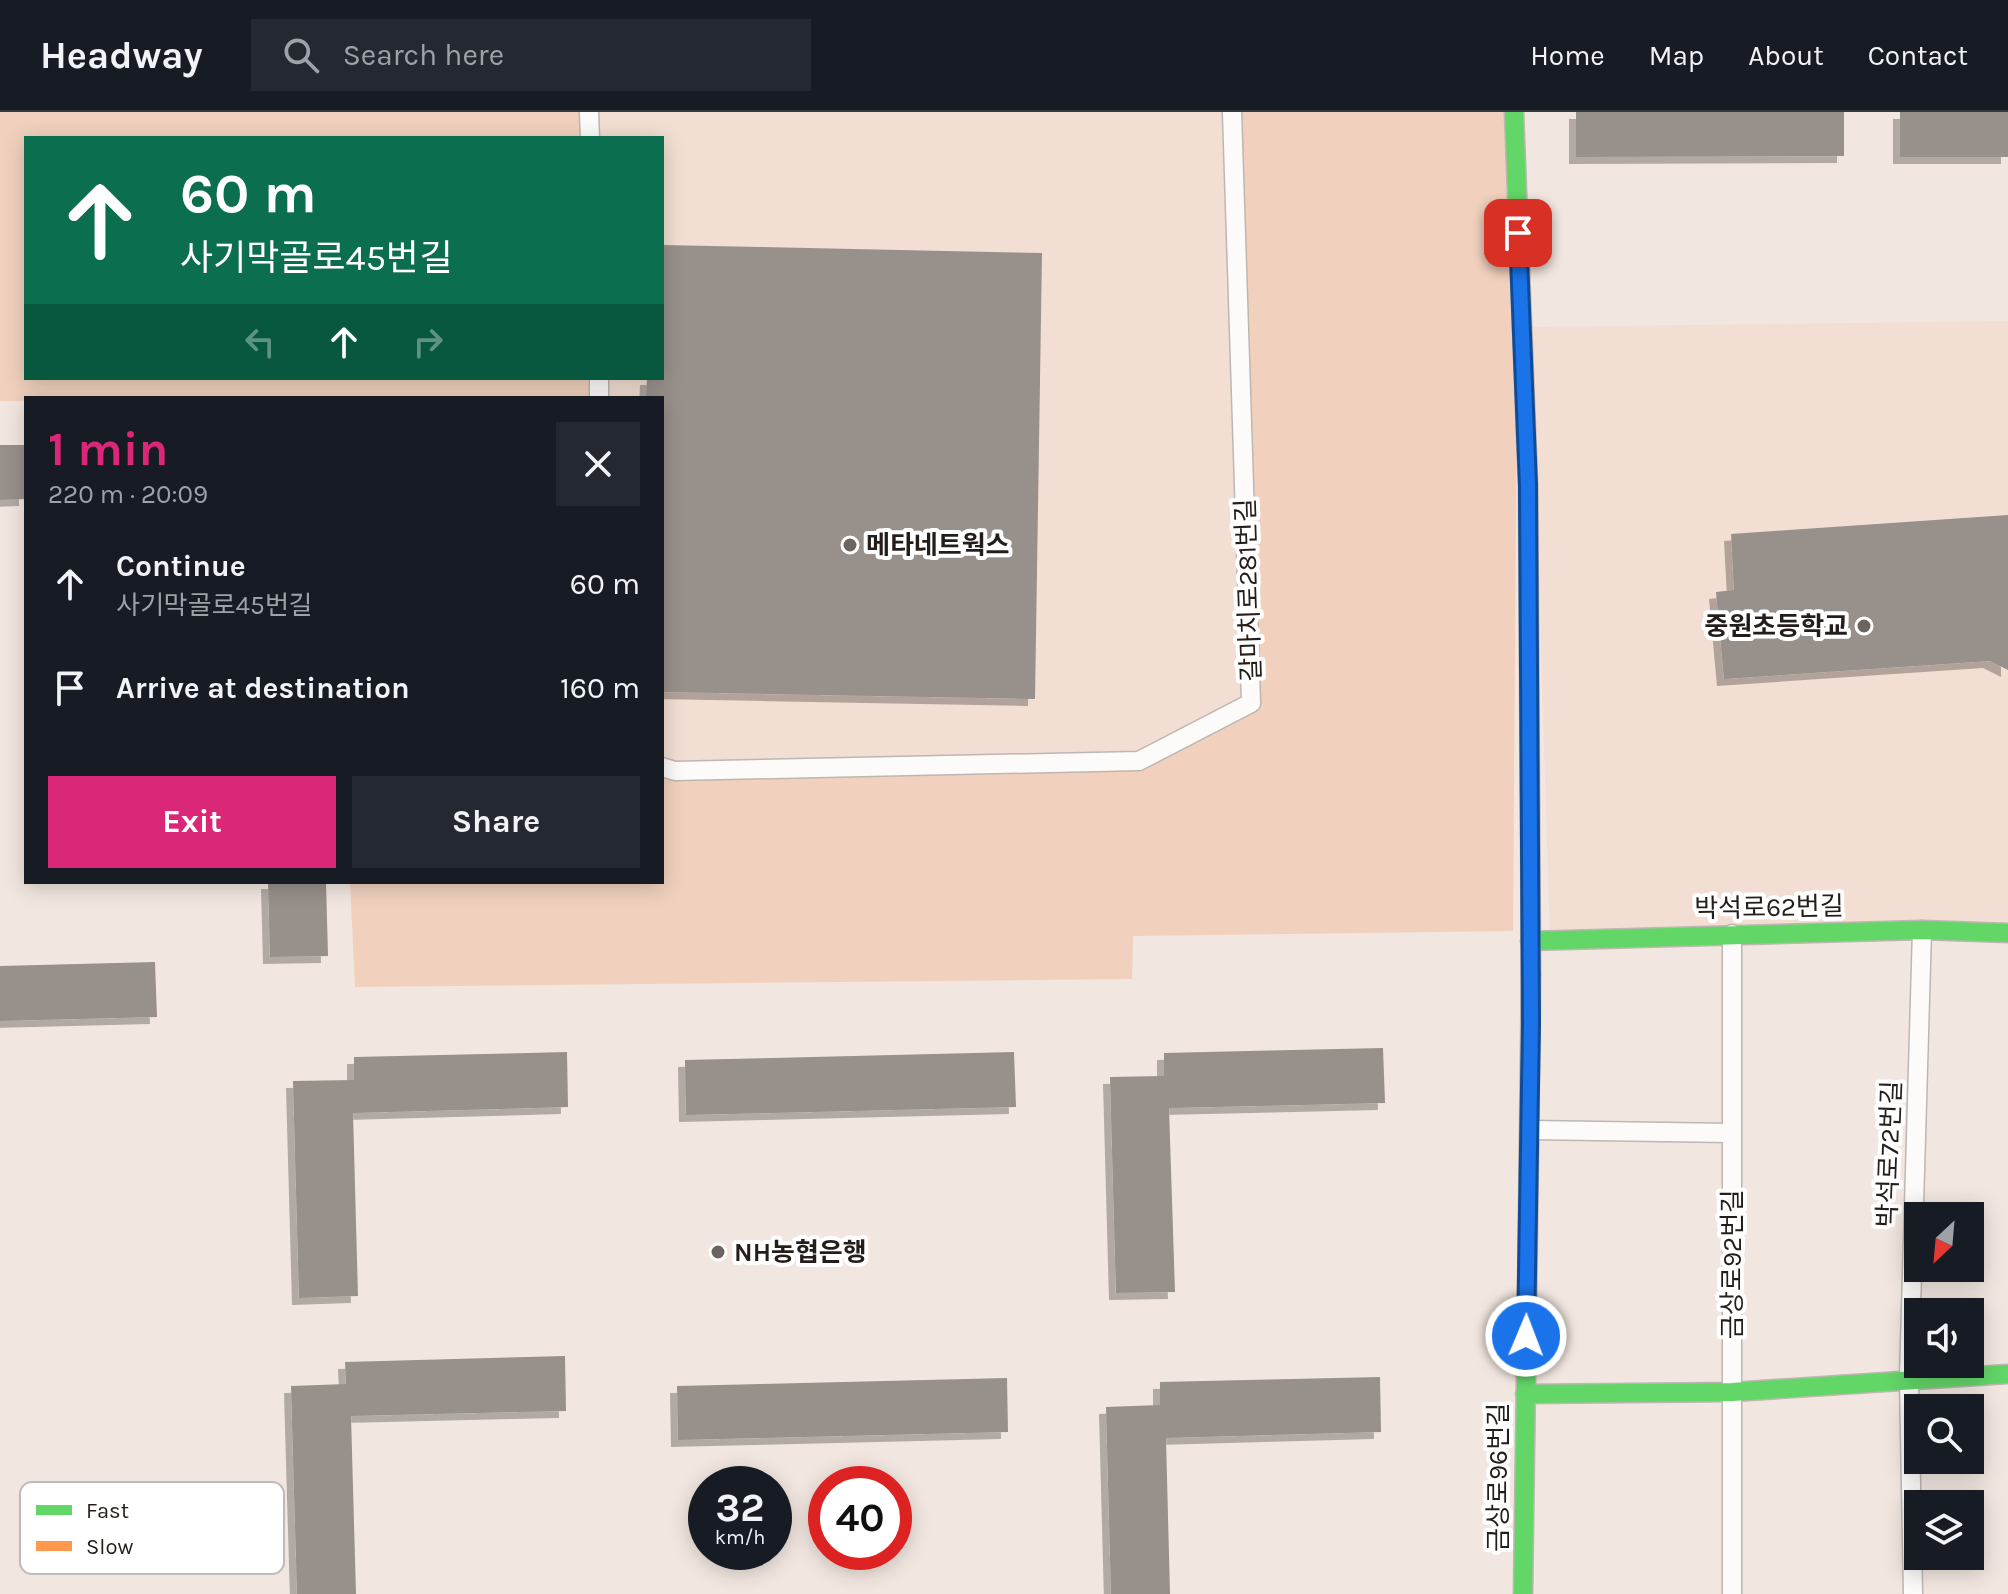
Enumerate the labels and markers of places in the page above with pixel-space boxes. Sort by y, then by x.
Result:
pin [1484,199,1552,267]
place label: 메타네트웍스 [866,530,1010,561]
marker: 메타네트웍스 [841,536,859,554]
place label: 중원초등학교 [1704,611,1848,642]
marker: 중원초등학교 [1855,617,1873,635]
place label: NH농협은행 [734,1237,867,1268]
marker: NH농협은행 [709,1243,727,1261]

